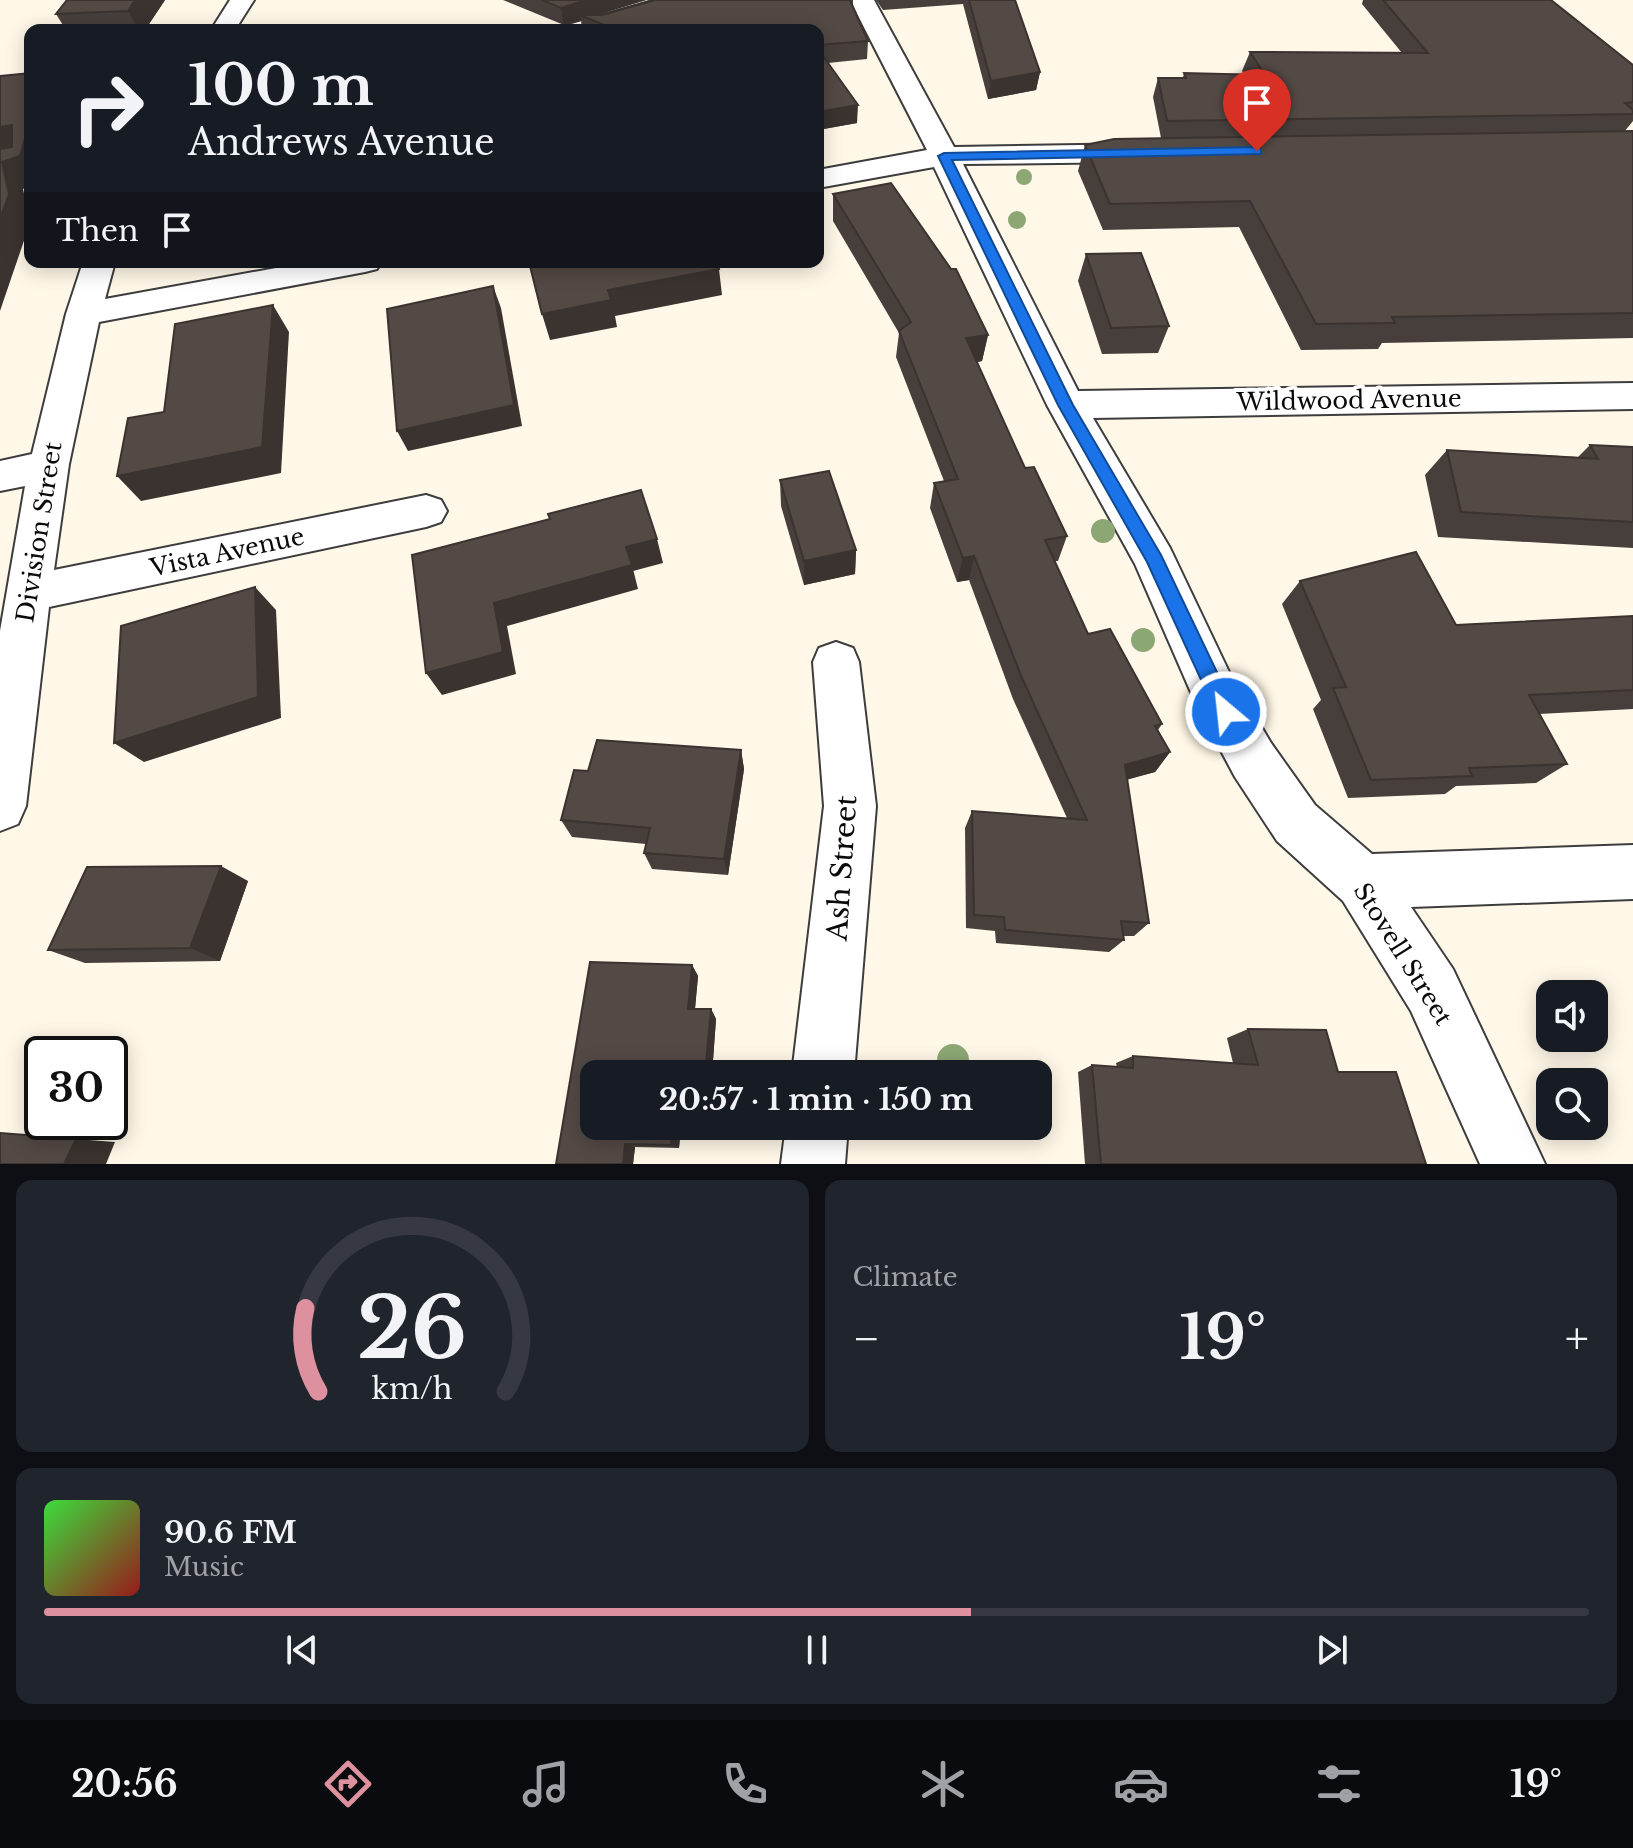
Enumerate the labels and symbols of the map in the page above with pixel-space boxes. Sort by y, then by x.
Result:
pin [1223,69,1291,151]
street label: Wildwood Avenue [1235,384,1462,416]
street label: Division Street [10,440,68,624]
street label: Vista Avenue [146,521,307,583]
position arrow [1184,670,1268,754]
street label: Ash Street [819,794,865,943]
street label: Stovell Street [1348,878,1458,1030]
speed limit sign: 30 [24,1036,128,1140]

